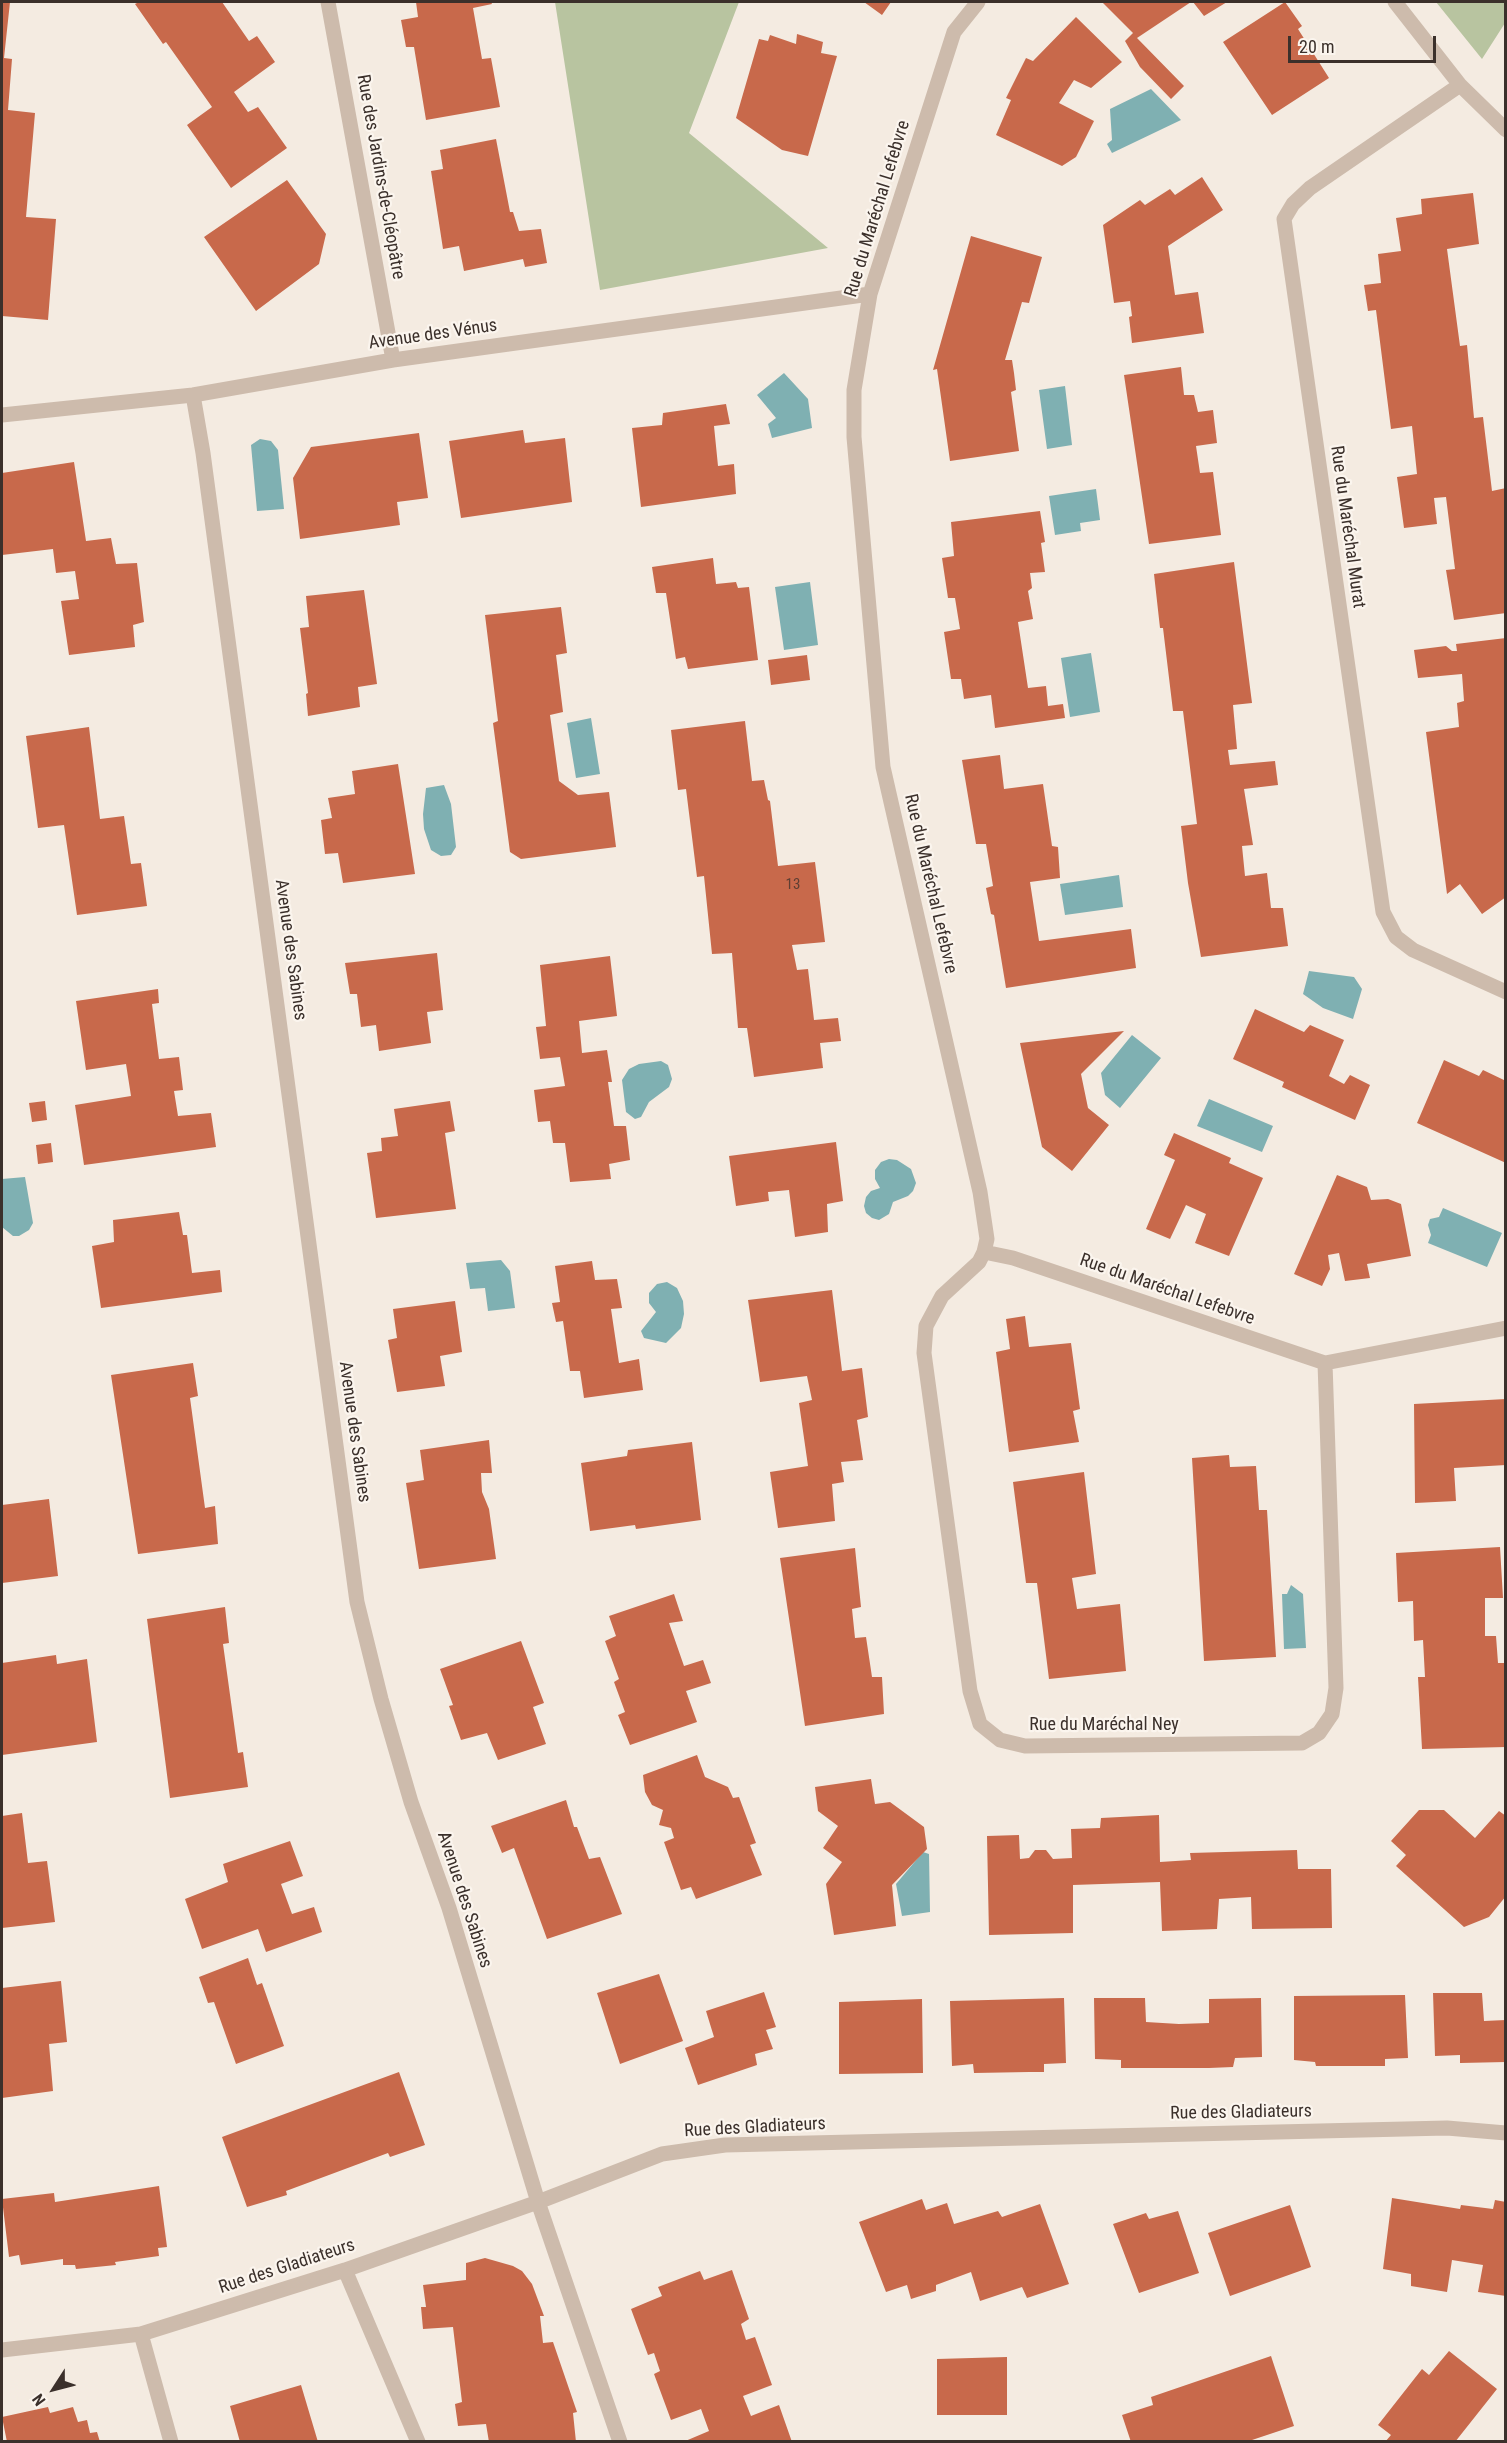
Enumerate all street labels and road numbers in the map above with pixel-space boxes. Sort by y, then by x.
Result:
street label: Rue des Jardins-de-Cléopâtre [351,73,409,281]
street label: Rue du Maréchal Lefebvre [841,118,915,300]
street label: Avenue des Vénus [367,315,499,355]
street label: Rue du Maréchal Murat [1325,444,1369,610]
street label: Rue du Maréchal Lefebvre [899,792,961,976]
street label: Avenue des Sabines [269,878,311,1022]
street label: Rue du Maréchal Lefebvre [1077,1250,1257,1330]
street label: Avenue des Sabines [333,1360,375,1504]
street label: Rue du Maréchal Ney [1029,1714,1179,1736]
street label: Avenue des Sabines [432,1829,496,1971]
street label: Rue des Gladiateurs [1170,2101,1312,2125]
street label: Rue des Gladiateurs [684,2114,826,2142]
street label: Rue des Gladiateurs [216,2235,358,2299]

